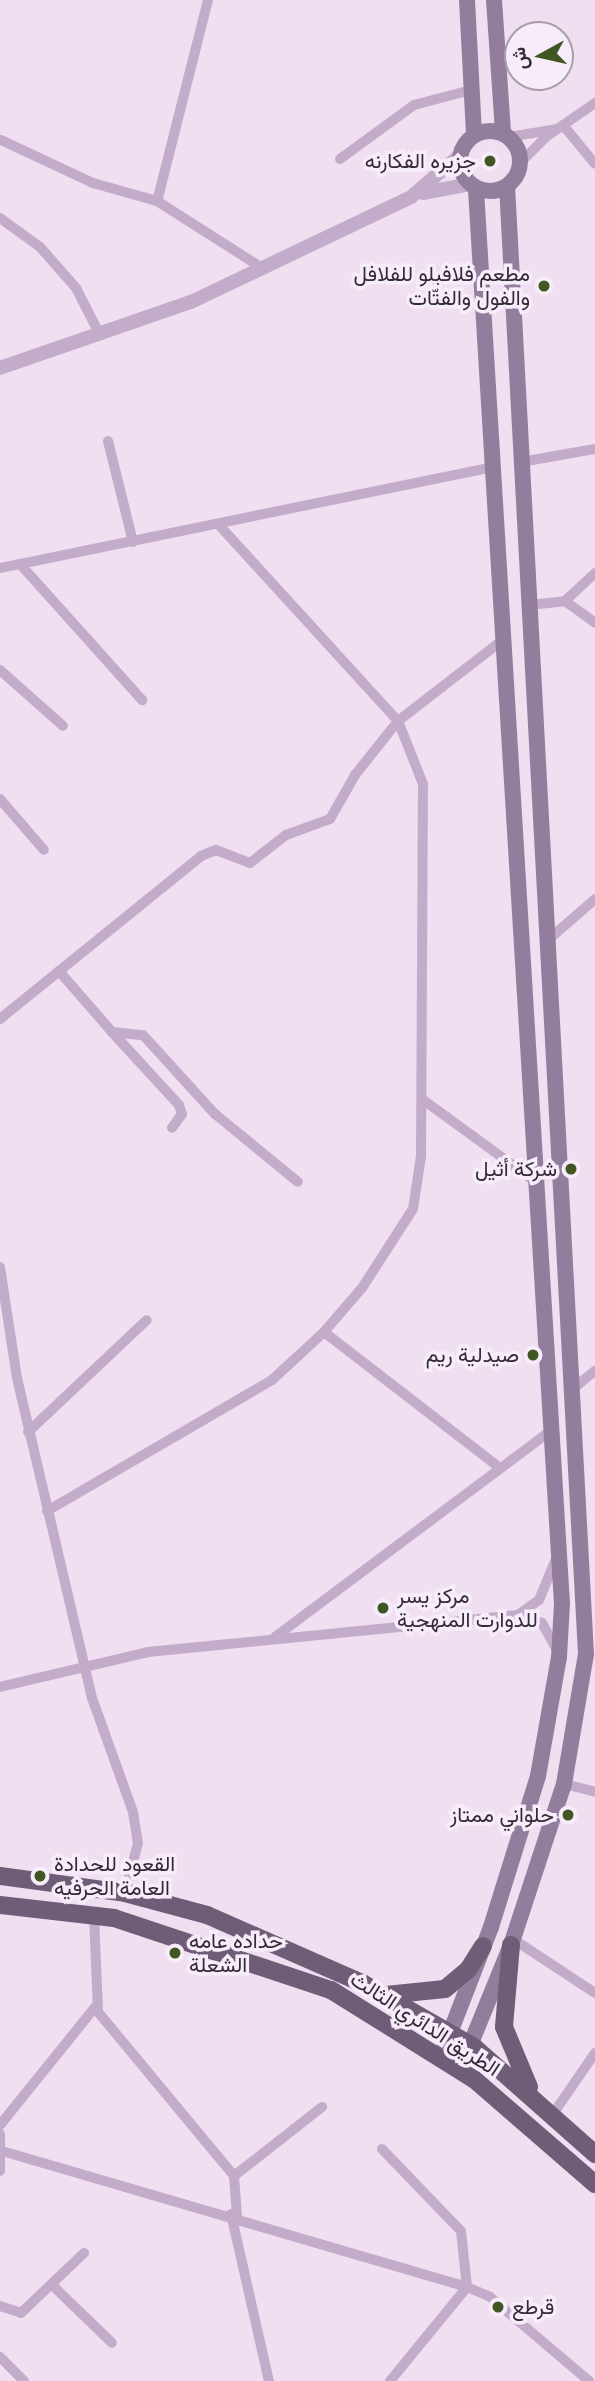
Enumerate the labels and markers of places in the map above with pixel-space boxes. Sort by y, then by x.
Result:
place label: جزيره الفكارنه [365,148,476,174]
marker: جزيره الفكارنه [482,153,498,169]
place label: مطعم فلافيلو للفلافل والفول والفتّات [354,261,530,311]
marker: مطعم فلافيلو للفلافل والفول والفتّات [536,278,552,294]
place label: شركة أثيل [475,1156,557,1182]
marker: شركة أثيل [563,1161,579,1177]
place label: صيدلية ريم [426,1342,519,1368]
marker: صيدلية ريم [525,1347,541,1363]
place label: مركز يسر للدوارت المنهجية [397,1583,538,1633]
marker: مركز يسر للدوارت المنهجية [375,1600,391,1616]
place label: حلواني ممتاز [450,1802,554,1828]
marker: حلواني ممتاز [560,1807,576,1823]
place label: القعود للحدادة العامة الحرفيه [54,1851,175,1901]
marker: القعود للحدادة العامة الحرفيه [32,1868,48,1884]
place label: حداده عامه الشعلة [189,1928,283,1978]
marker: حداده عامه الشعلة [167,1945,183,1961]
place label: قرطع [512,2294,554,2320]
marker: قرطع [490,2299,506,2315]

